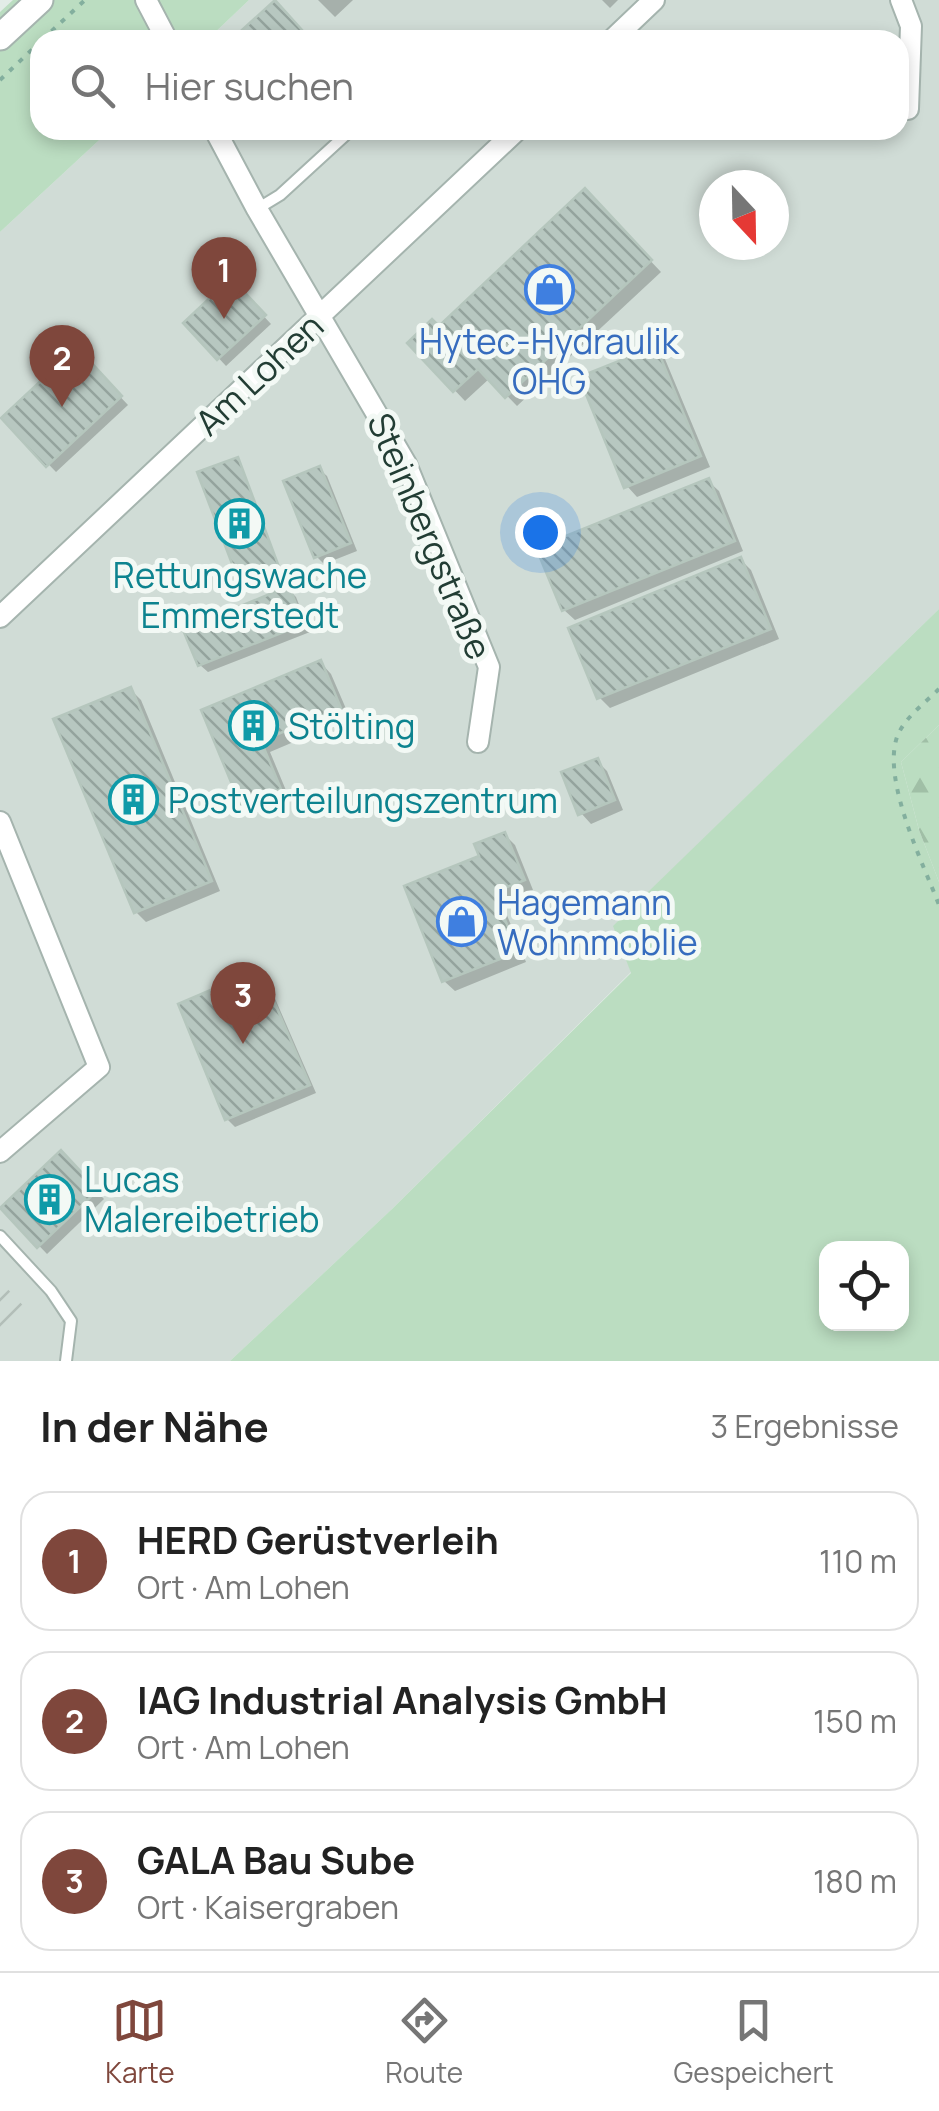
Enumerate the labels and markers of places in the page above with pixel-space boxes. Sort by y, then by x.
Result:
pin: 1 [192,236,256,319]
shop icon: Hytec-Hydraulik OHG [523,263,575,315]
place label: Hytec-Hydraulik OHG [419,317,681,405]
pin: 2 [30,324,94,407]
building icon: Rettungswache Emmerstedt [214,497,266,549]
place label: Rettungswache Emmerstedt [113,551,367,639]
building icon: Stölting [227,700,279,752]
place label: Stölting [288,702,415,750]
building icon: Postverteilungszentrum [107,774,159,826]
place label: Postverteilungszentrum [168,776,558,824]
place label: Hagemann Wohnmoblie [497,878,698,966]
shop icon: Hagemann Wohnmoblie [436,896,488,948]
pin: 3 [210,962,276,1044]
place label: Lucas Malereibetrieb [84,1155,320,1243]
building icon: Lucas Malereibetrieb [23,1173,75,1225]

